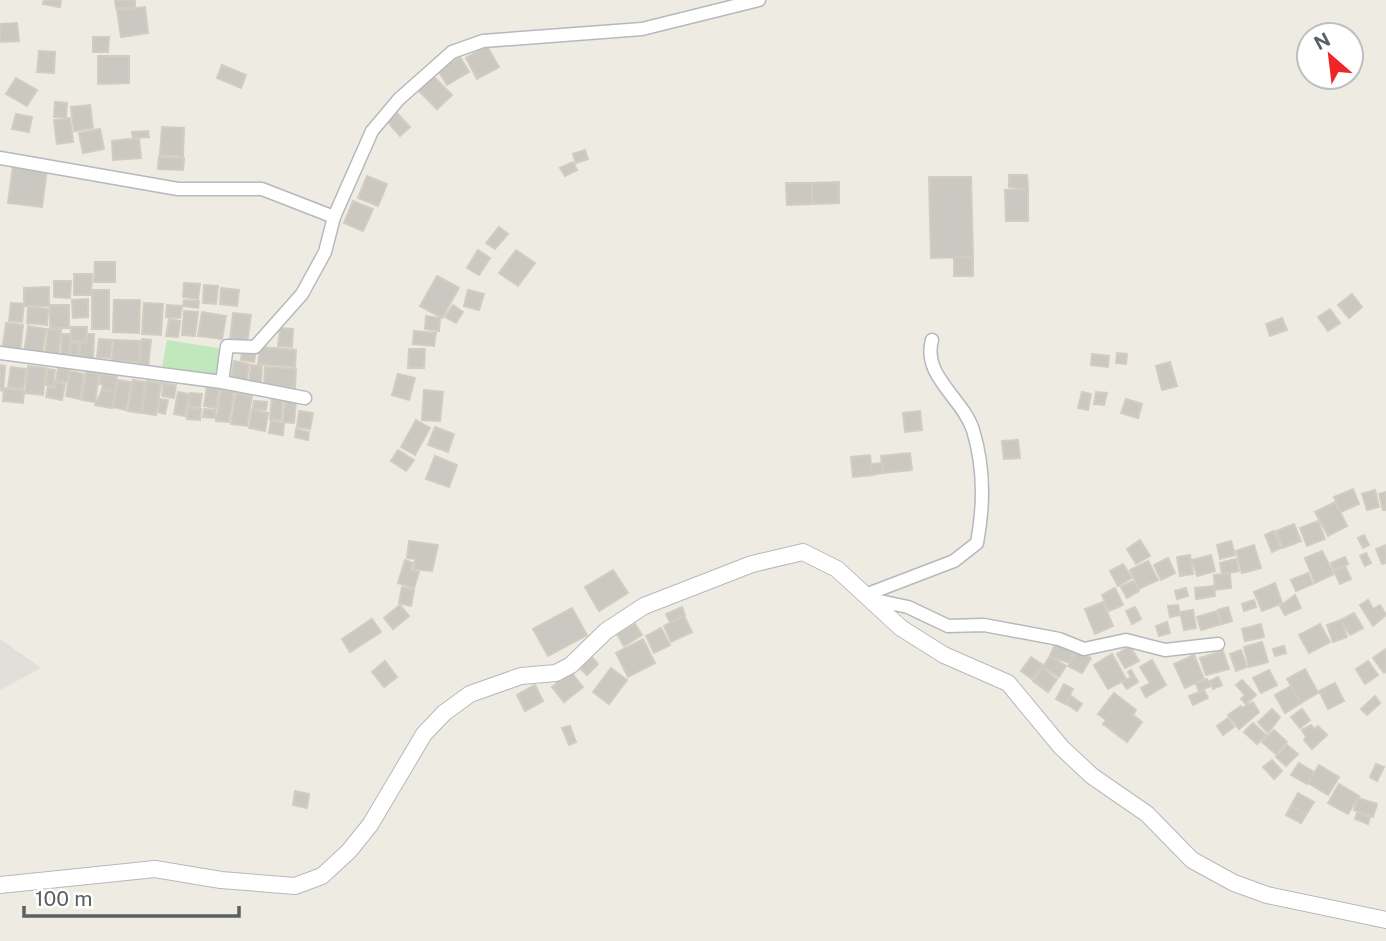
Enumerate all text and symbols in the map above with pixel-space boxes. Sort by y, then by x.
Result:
north arrow [1295,21,1365,91]
text: N [1310,28,1334,54]
scale bar [24,874,240,918]
text: 100 m [35,886,92,911]

